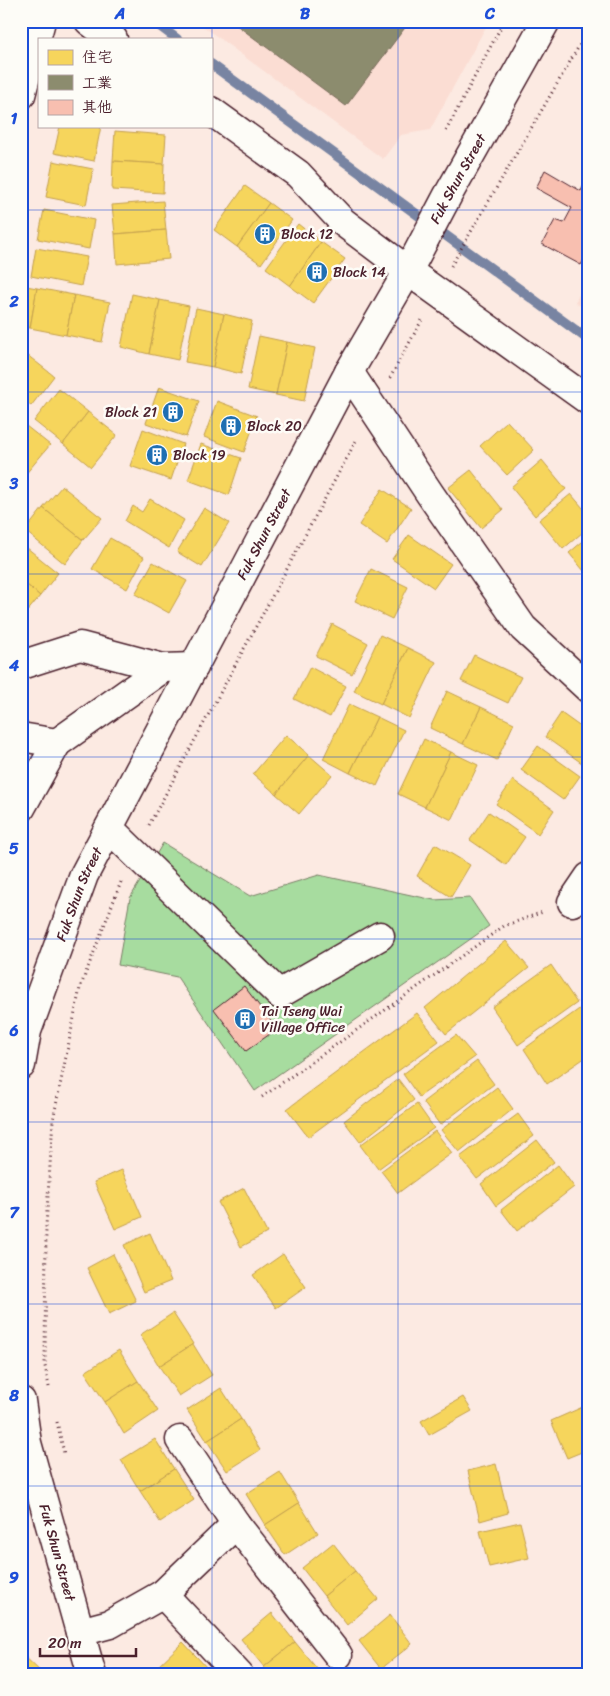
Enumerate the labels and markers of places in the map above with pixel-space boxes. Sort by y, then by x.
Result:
building icon: Block 12 [253,222,277,246]
place label: Block 12 [281,222,333,247]
building icon: Block 14 [305,260,329,284]
place label: Block 14 [333,260,386,285]
place label: Block 21 [105,400,157,425]
building icon: Block 21 [161,400,185,424]
building icon: Block 20 [219,414,243,438]
place label: Block 20 [247,414,302,439]
building icon: Block 19 [145,443,169,467]
place label: Block 19 [173,443,226,468]
place label: Tai Tseng Wai Village Office [261,999,345,1040]
building icon: Tai Tseng Wai Village Office [233,1007,257,1031]

